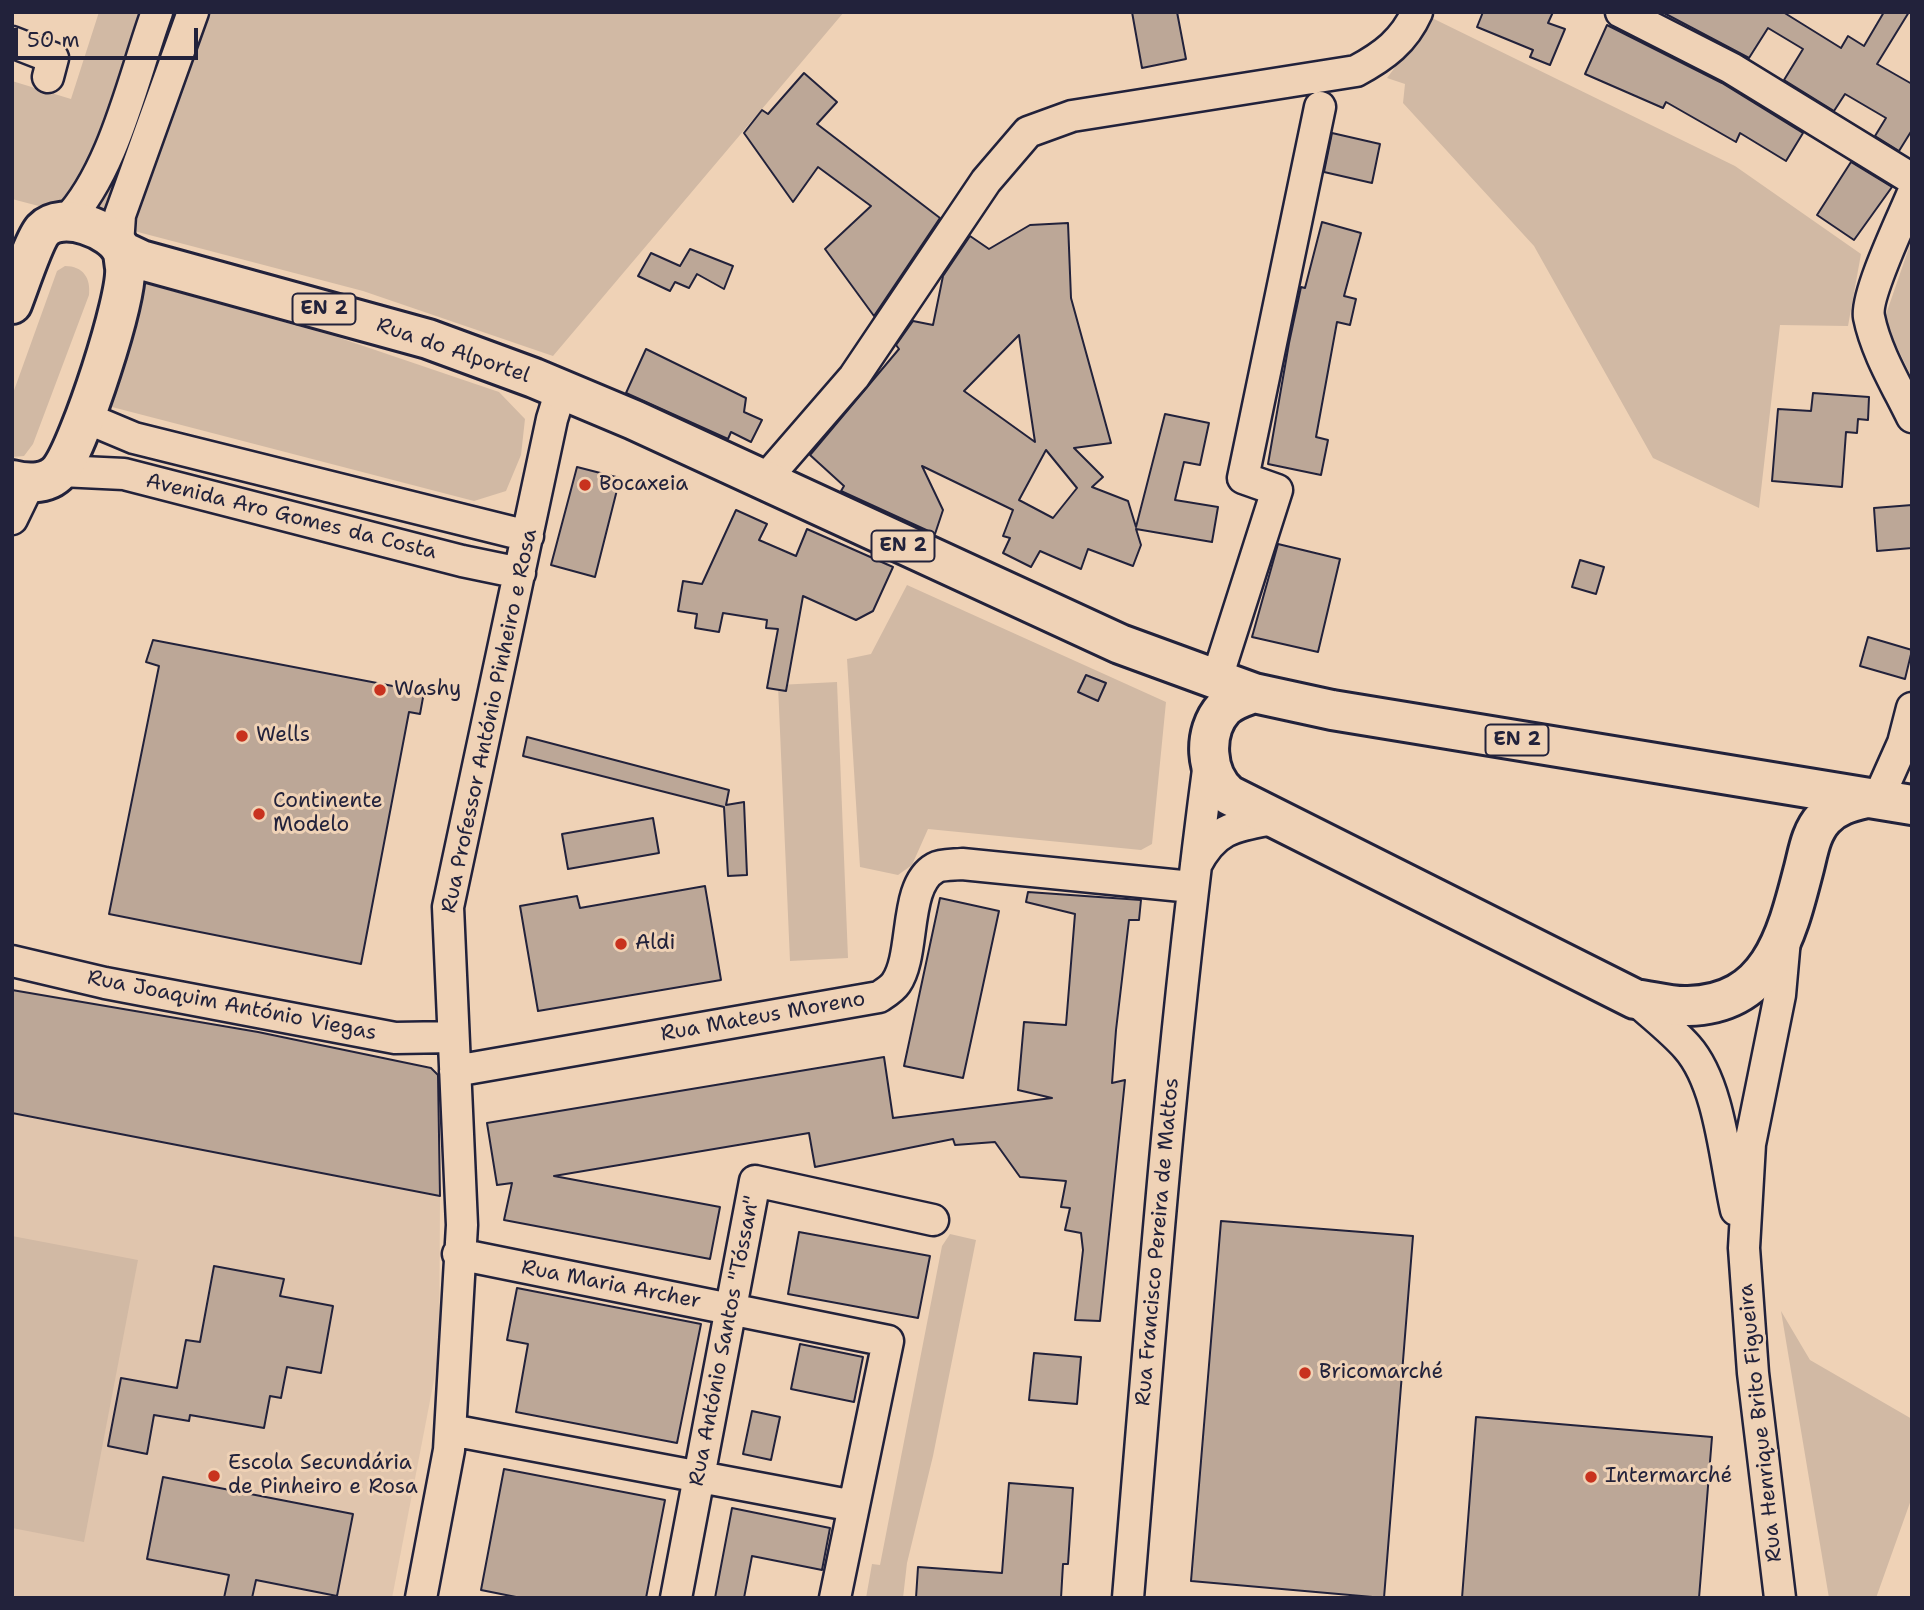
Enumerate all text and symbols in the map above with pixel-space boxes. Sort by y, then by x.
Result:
scale bar [18,14,201,58]
text: 50 m [27,26,80,54]
road number: EN 2 [292,294,356,324]
street label: Rua do Alportel [373,313,533,389]
street label: Avenida Aro Gomes da Costa [143,469,439,565]
place label: Bocaxeia [599,472,688,498]
marker: Bocaxeia [577,477,593,493]
street label: Rua Professor António Pinheiro e Rosa [437,527,543,915]
road number: EN 2 [872,530,934,562]
place label: Washy [394,677,461,703]
marker: Washy [372,682,388,698]
place label: Wells [256,723,310,749]
road number: EN 2 [1486,724,1548,755]
marker: Wells [234,728,250,744]
place label: Continente Modelo [273,789,383,839]
marker: Continente Modelo [251,806,267,822]
place label: Aldi [635,931,675,957]
marker: Aldi [613,936,629,952]
street label: Rua Joaquim António Viegas [85,966,379,1046]
street label: Rua Mateus Moreno [659,987,867,1047]
street label: Rua Francisco Pereira de Mattos [1131,1077,1185,1407]
street label: Rua António Santos "Tóssan" [684,1194,766,1488]
street label: Rua Maria Archer [519,1255,703,1315]
street label: Rua Henrique Brito Figueira [1734,1283,1788,1563]
place label: Bricomarché [1319,1360,1443,1386]
marker: Bricomarché [1297,1365,1313,1381]
place label: Escola Secundária de Pinheiro e Rosa [228,1451,418,1501]
place label: Intermarché [1605,1464,1732,1490]
marker: Escola Secundária de Pinheiro e Rosa [206,1468,222,1484]
marker: Intermarché [1583,1469,1599,1485]

